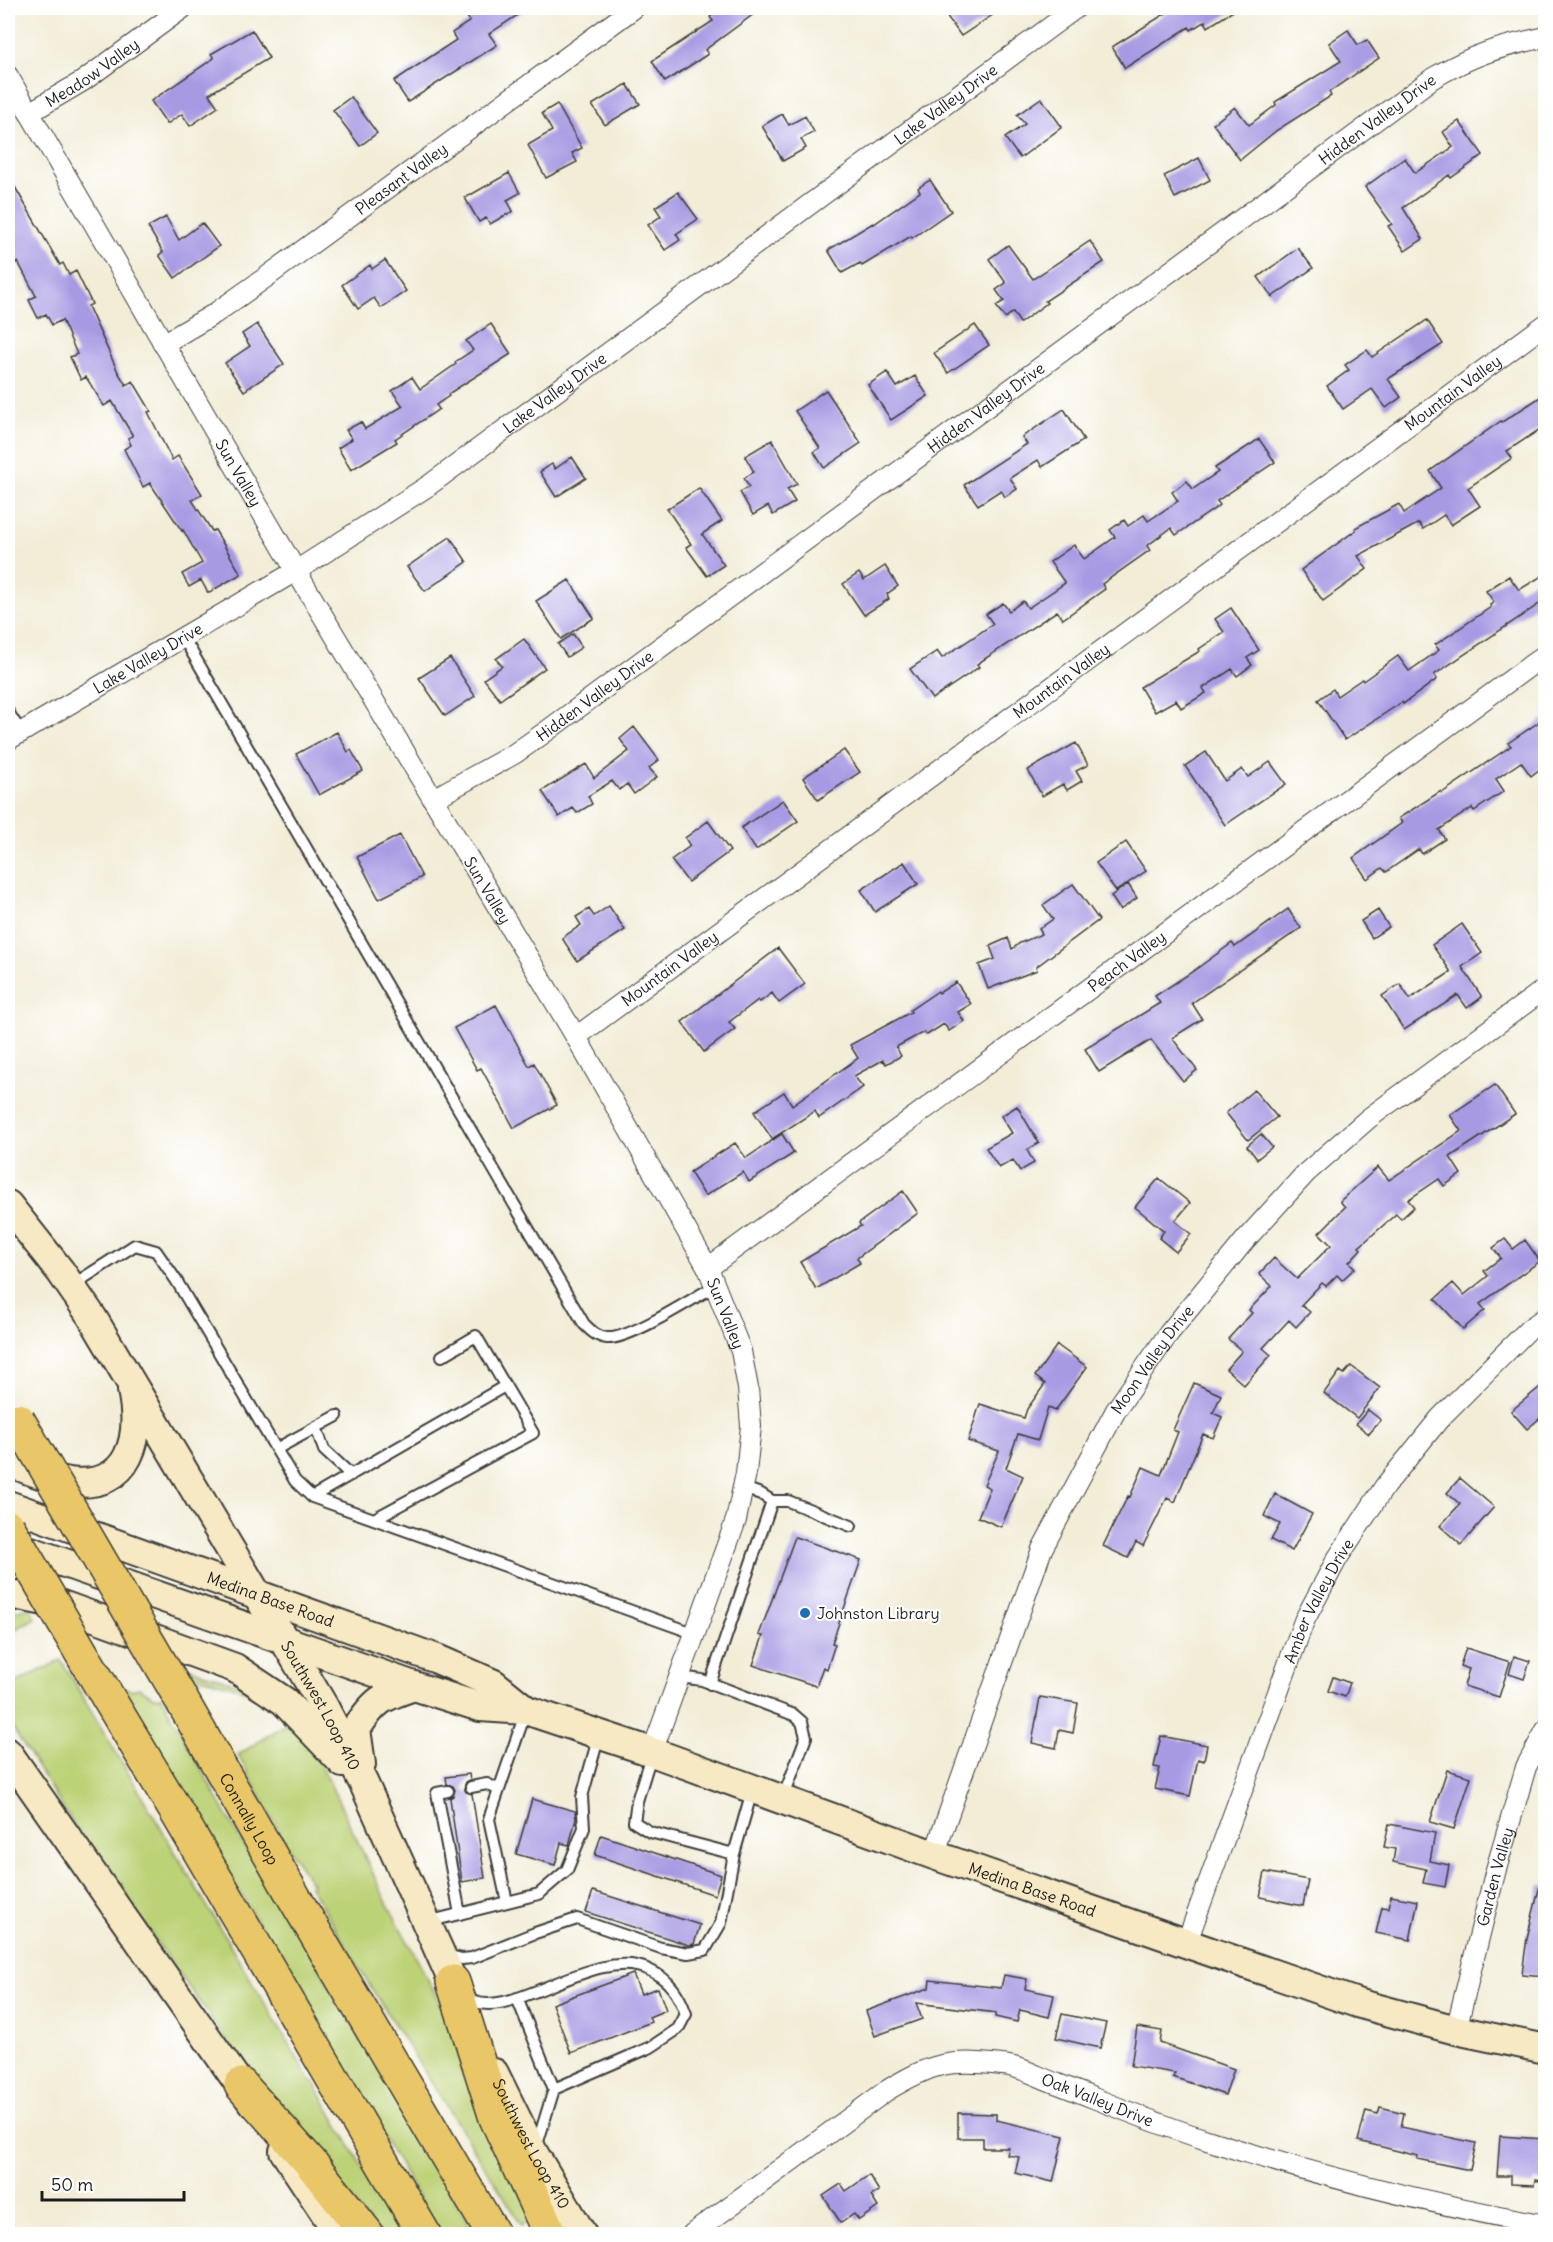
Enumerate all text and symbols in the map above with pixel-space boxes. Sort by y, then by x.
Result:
street label: Meadow Valley [42,34,143,111]
street label: Lake Valley Drive [890,60,1001,149]
street label: Hidden Valley Drive [1314,69,1440,169]
street label: Pleasant Valley [351,138,451,219]
street label: Lake Valley Drive [499,348,610,437]
street label: Mountain Valley [1400,351,1505,435]
street label: Hidden Valley Drive [923,358,1048,457]
street label: Sun Valley [211,435,266,510]
street label: Lake Valley Drive [89,618,206,698]
street label: Mountain Valley [1009,638,1113,723]
street label: Hidden Valley Drive [532,646,657,746]
street label: Sun Valley [460,853,516,927]
street label: Mountain Valley [617,926,722,1010]
street label: Peach Valley [1084,926,1169,996]
street label: Sun Valley [703,1275,749,1352]
street label: Moon Valley Drive [1106,1301,1198,1418]
street label: Amber Valley Drive [1279,1535,1358,1666]
street label: Medina Base Road [204,1567,337,1631]
place label: Johnston Library [817,1603,940,1623]
marker: Johnston Library [798,1606,812,1620]
street label: Southwest Loop 410 [277,1637,365,1773]
street label: Connally Loop [215,1769,284,1868]
street label: Garden Valley [1472,1825,1518,1928]
street label: Medina Base Road [966,1858,1099,1921]
street label: Oak Valley Drive [1039,2069,1156,2130]
street label: Southwest Loop 410 [488,2075,575,2212]
scale bar [42,2164,184,2202]
text: 50 m [51,2173,93,2196]

